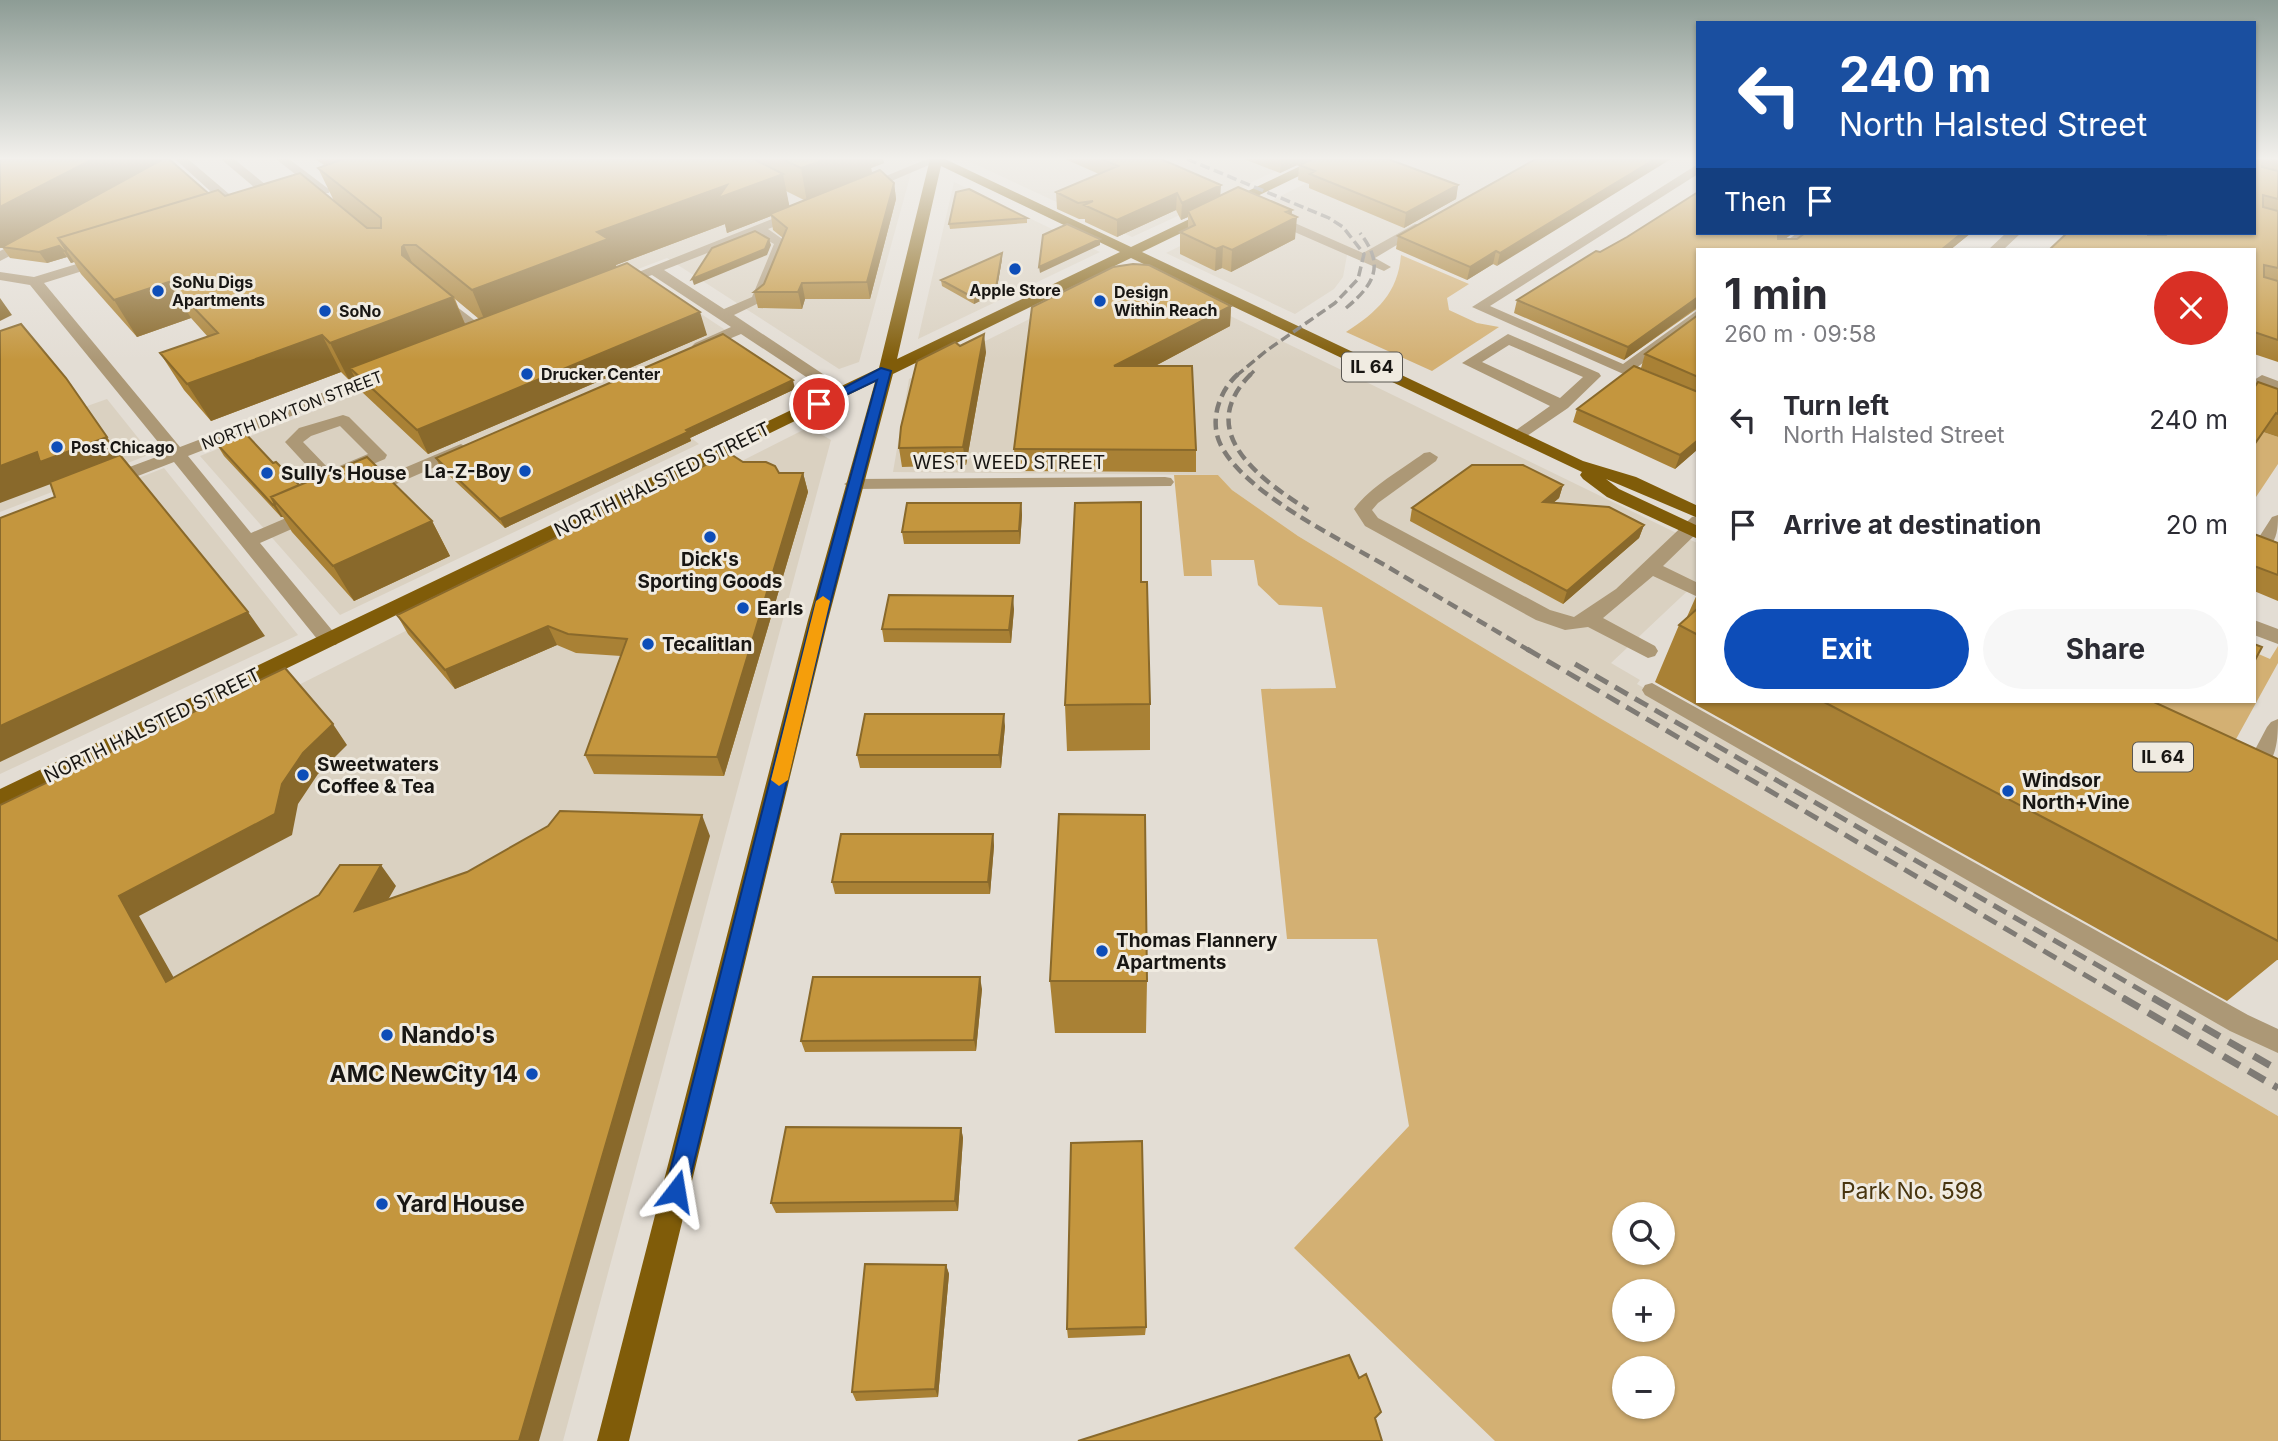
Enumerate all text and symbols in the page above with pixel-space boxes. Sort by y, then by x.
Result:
text: 240 m [1839,45,1992,104]
icon: left [1724,49,1815,140]
text: North Halsted Street [1839,105,2147,144]
icon: arrive [1801,182,1839,220]
text: Then [1724,186,1787,217]
marker: Apple Store [1007,261,1023,277]
text: 1 min [1724,268,1828,319]
button: close [2154,271,2228,345]
place label: SoNu Digs Apartments [172,272,265,310]
place label: Apple Store [969,280,1061,300]
place label: Design Within Reach [1114,282,1218,320]
marker: SoNu Digs Apartments [150,283,166,299]
marker: Design Within Reach [1092,293,1108,309]
place label: SoNo [339,301,381,321]
marker: SoNo [317,303,333,319]
text: 260 m · 09:58 [1724,320,1877,348]
road number: IL 64 [1342,352,1402,382]
place label: Drucker Center [541,364,661,384]
street label: NORTH DAYTON STREET [199,366,385,454]
marker: Drucker Center [519,366,535,382]
pin [789,374,849,434]
icon: arrive [800,385,838,423]
text: Turn left [1783,390,1889,421]
icon: left [1724,401,1762,439]
text: 240 m [2149,404,2228,435]
street label: NORTH HALSTED STREET [550,417,774,542]
text: North Halsted Street [1783,421,2005,449]
place label: Post Chicago [71,437,175,457]
marker: Post Chicago [49,439,65,455]
street label: WEST WEED STREET [913,451,1105,474]
place label: La-Z-Boy [424,460,512,483]
place label: Sully’s House [281,462,407,485]
marker: La-Z-Boy [517,463,533,479]
marker: Sully’s House [259,465,275,481]
icon: arrive [1724,506,1762,544]
text: Arrive at destination [1783,509,2042,540]
text: 20 m [2166,509,2228,540]
marker: Dick's Sporting Goods [702,529,718,545]
place label: Dick's Sporting Goods [638,548,782,593]
place label: Earls [757,597,803,620]
marker: Earls [735,600,751,616]
button: Exit [1724,609,1969,689]
button: Share [1983,609,2228,689]
place label: Tecalitlan [662,633,752,656]
marker: Tecalitlan [640,636,656,652]
street label: NORTH HALSTED STREET [40,663,264,788]
road number: IL 64 [2133,742,2193,772]
place label: Sweetwaters Coffee & Tea [317,753,439,798]
marker: Sweetwaters Coffee & Tea [295,767,311,783]
place label: Windsor North+Vine [2022,769,2130,814]
marker: Windsor North+Vine [2000,783,2016,799]
place label: Thomas Flannery Apartments [1116,929,1278,974]
marker: Thomas Flannery Apartments [1094,943,1110,959]
place label: Nando's [401,1021,495,1049]
marker: Nando's [379,1027,395,1043]
place label: AMC NewCity 14 [330,1060,518,1088]
marker: AMC NewCity 14 [524,1066,540,1082]
position arrow [639,1154,713,1228]
park label: Park No. 598 [1841,1177,1983,1205]
place label: Yard House [396,1190,525,1218]
marker: Yard House [374,1196,390,1212]
map controls [1612,1202,1675,1419]
button: search [1612,1202,1675,1265]
button: + [1612,1279,1675,1342]
button: − [1612,1356,1675,1419]

